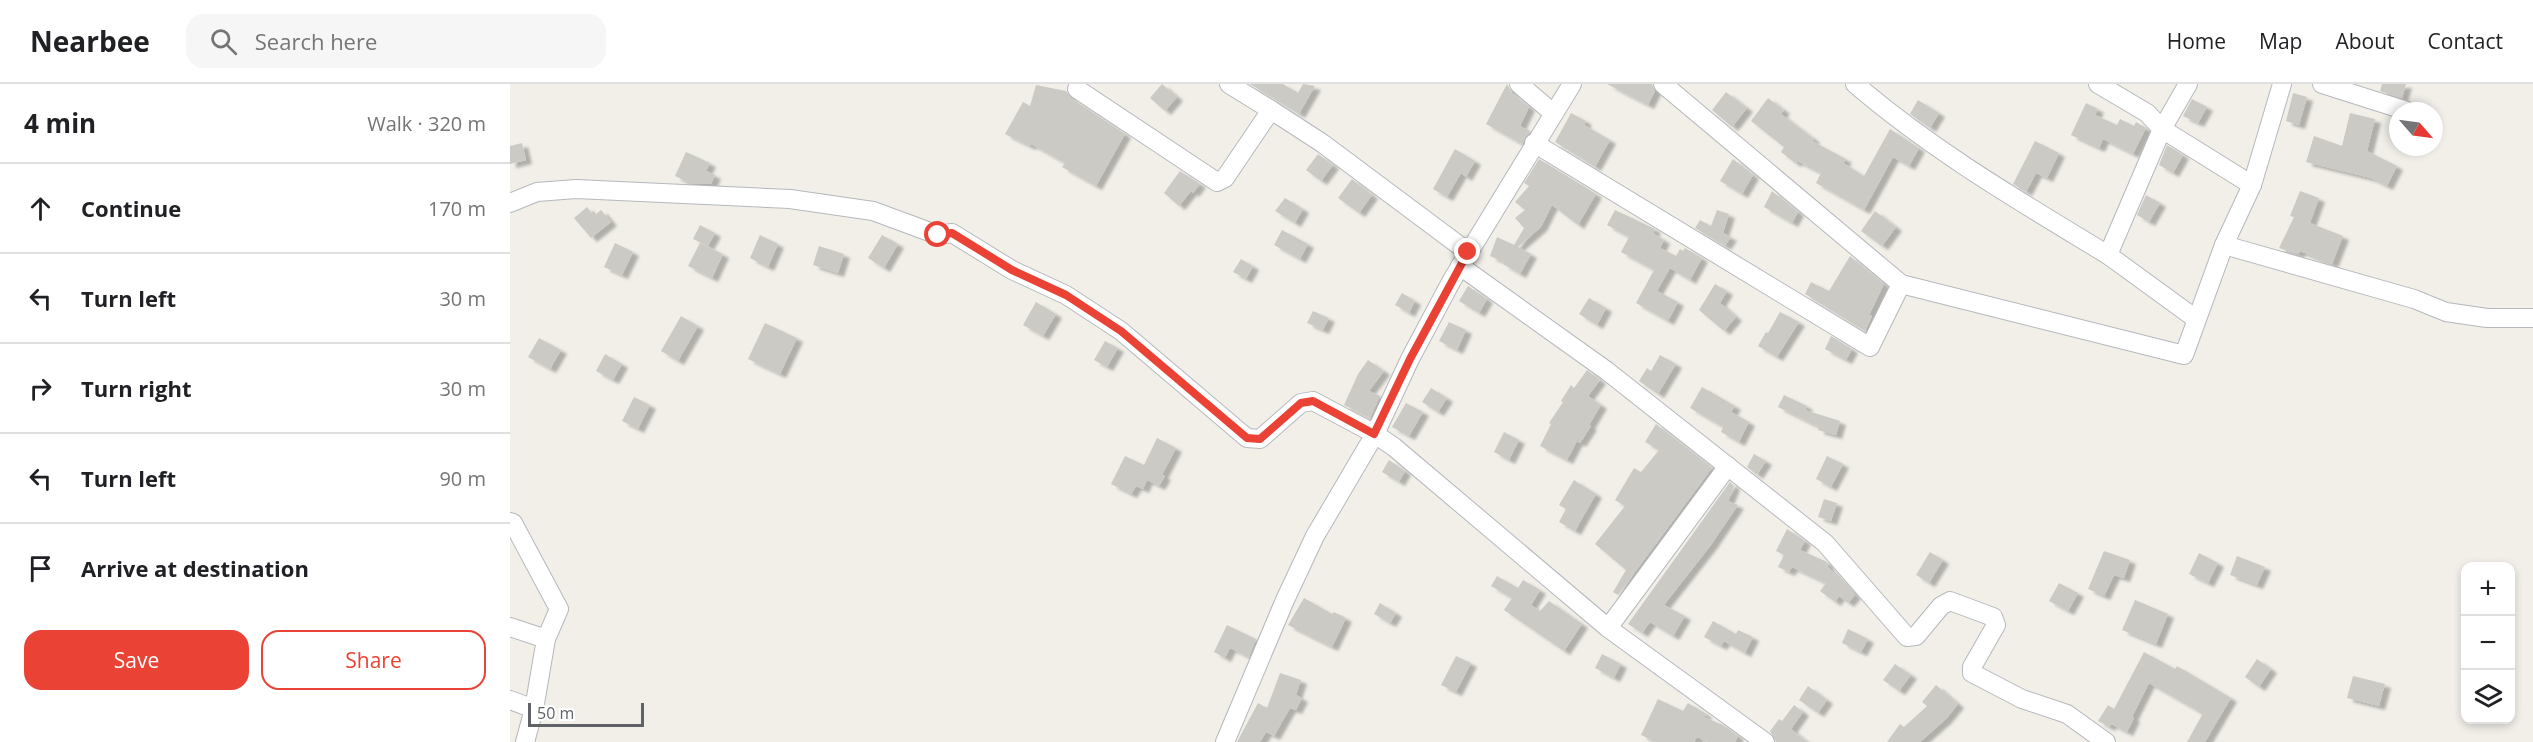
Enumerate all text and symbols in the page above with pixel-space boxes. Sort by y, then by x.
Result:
search box [186,14,606,68]
text: Nearbee [30,22,150,60]
icon: search [207,25,240,58]
text: Search here [255,26,377,56]
text: Home [2167,27,2226,55]
text: Map [2259,27,2302,55]
text: About [2335,27,2395,55]
text: Contact [2428,27,2503,55]
north arrow [2389,102,2443,156]
text: 4 min [24,105,96,141]
text: Walk · 320 m [367,110,486,137]
icon: ahead [24,192,57,225]
text: Continue [81,193,181,223]
text: 170 m [428,195,486,222]
route start [924,221,950,247]
route end [1454,238,1480,264]
icon: left [24,282,57,315]
text: Turn left [81,283,176,313]
text: 30 m [439,285,486,312]
icon: right [24,372,57,405]
text: Turn right [81,373,192,403]
text: 30 m [439,375,486,402]
icon: left [24,462,57,495]
text: Turn left [81,463,176,493]
text: 90 m [439,465,486,492]
icon: arrive [24,552,57,585]
text: Arrive at destination [81,553,309,583]
map controls [2461,562,2515,724]
button: + [2461,562,2515,616]
button: − [2461,616,2515,670]
button: Save [24,630,249,690]
button: Share [261,630,486,690]
button: layers [2461,670,2515,724]
scale bar [528,700,644,728]
text: 50 m [537,702,574,724]

